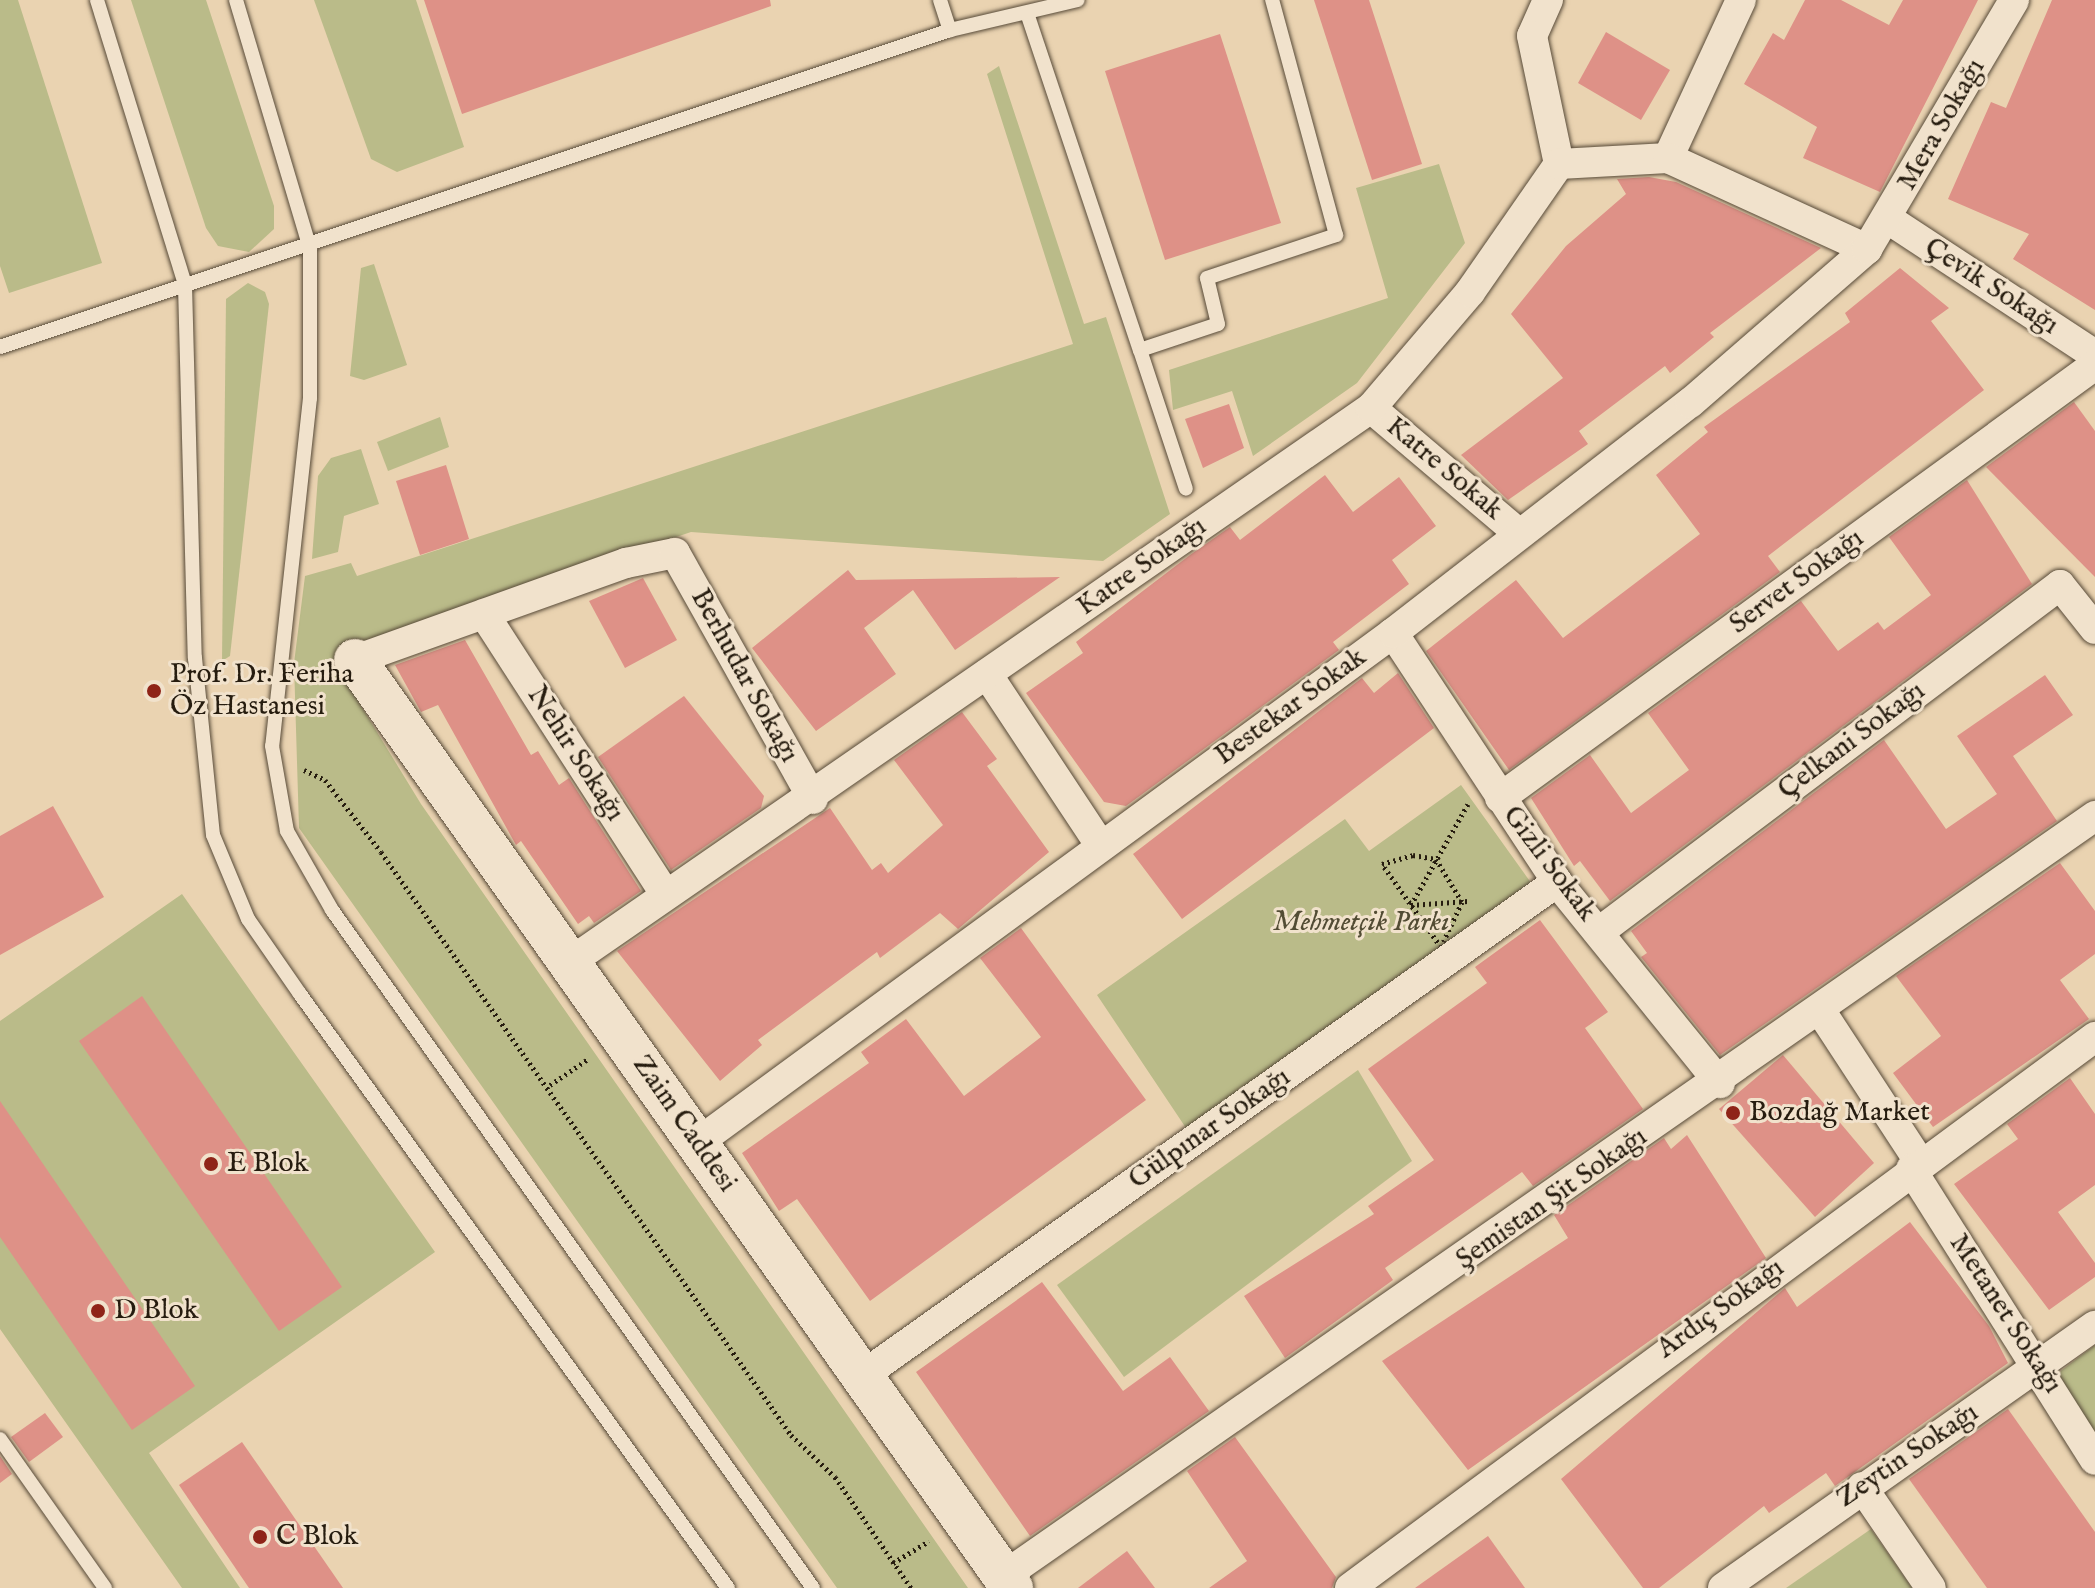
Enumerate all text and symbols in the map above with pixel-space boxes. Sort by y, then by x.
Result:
street label: Mera Sokağı [1891,53,1993,197]
street label: Çevik Sokağı [1918,231,2064,343]
street label: Katre Sokak [1379,410,1509,528]
street label: Katre Sokağı [1071,510,1213,624]
street label: Servet Sokağı [1723,522,1871,642]
street label: Berhudar Sokağı [682,583,806,769]
street label: Bestekar Sokak [1209,641,1373,773]
place label: Prof. Dr. Feriha Öz Hastanesi [170,658,354,724]
street label: Çelkani Sokağı [1772,675,1932,807]
street label: Nehir Sokağı [519,680,631,828]
marker: Prof. Dr. Feriha Öz Hastanesi [145,682,163,700]
street label: Gizli Sokak [1495,800,1603,928]
park label: Mehmetçik Parkı [1273,906,1449,940]
street label: Zaim Caddesi [625,1049,743,1199]
street label: Gülpınar Sokağı [1123,1061,1297,1197]
place label: Bozdağ Market [1749,1096,1930,1130]
marker: Bozdağ Market [1724,1104,1742,1122]
street label: Şemistan Şit Sokağı [1450,1121,1654,1277]
place label: E Blok [227,1147,308,1181]
marker: E Blok [202,1155,220,1173]
street label: Metanet Sokağı [1941,1228,2069,1400]
street label: Ardıç Sokağı [1651,1252,1791,1366]
place label: D Blok [114,1294,199,1328]
marker: D Blok [89,1302,107,1320]
street label: Zeytin Sokağı [1831,1396,1985,1516]
place label: C Blok [276,1520,358,1554]
marker: C Blok [251,1528,269,1546]

